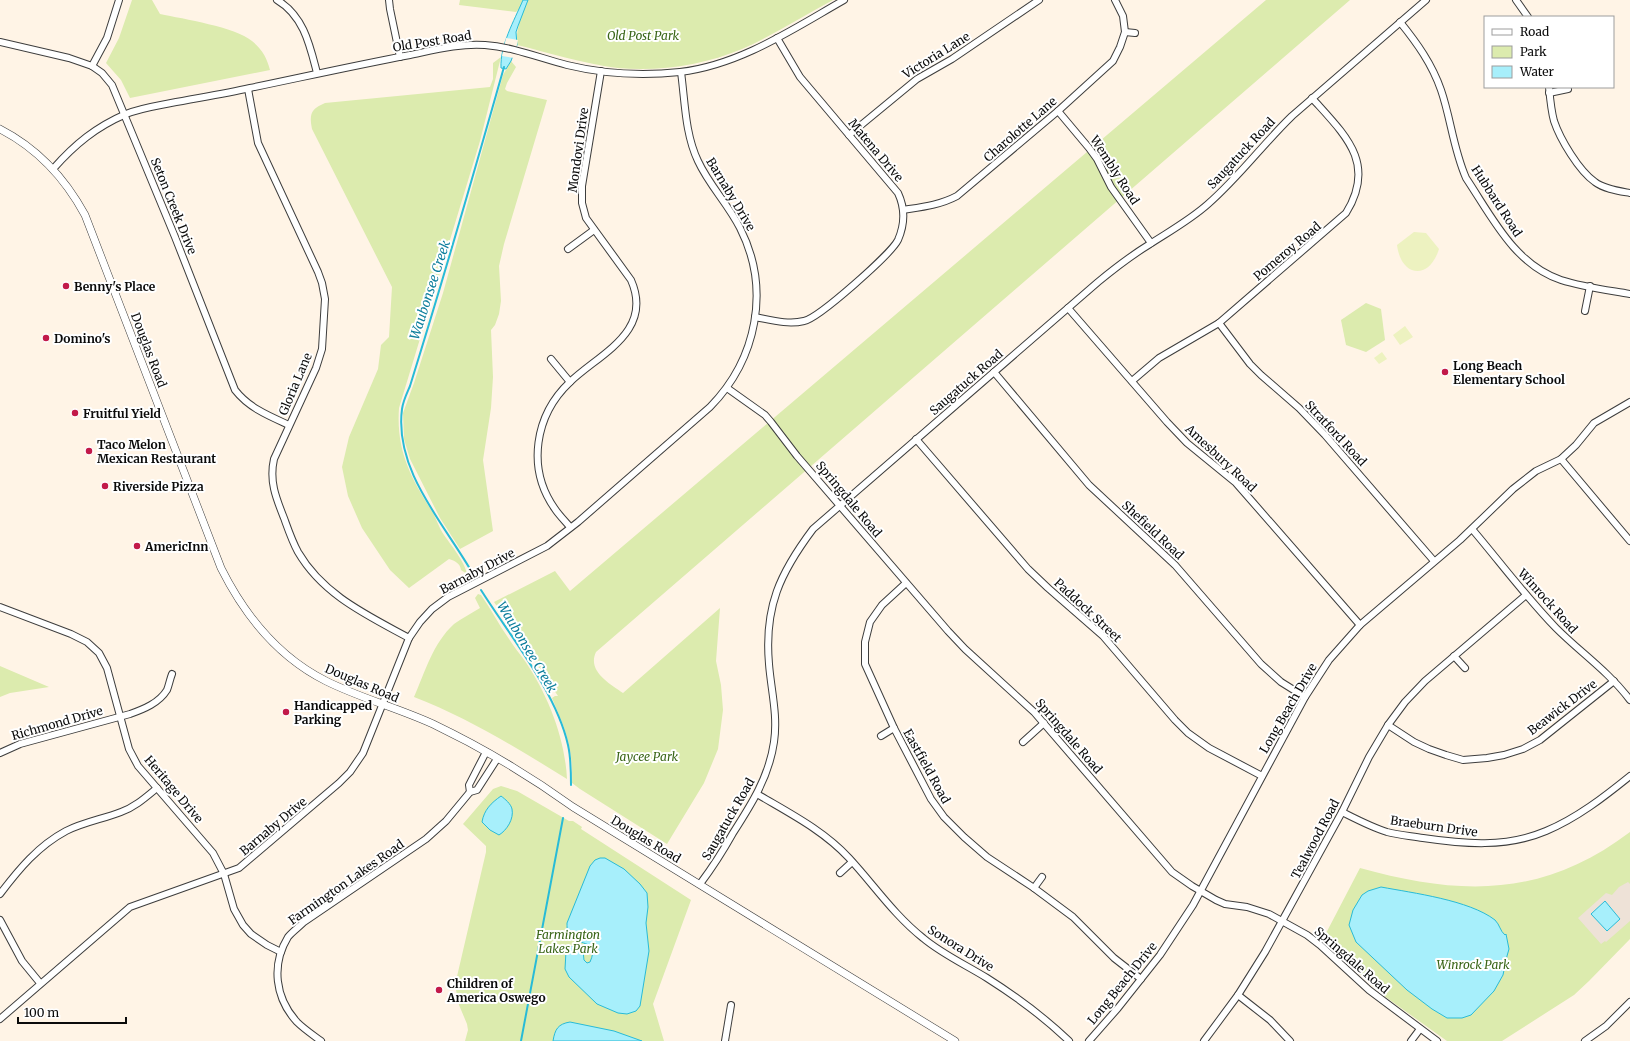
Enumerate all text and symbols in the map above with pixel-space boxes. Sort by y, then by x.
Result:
legend [1484,16,1614,88]
text: Road [1520,24,1549,39]
street label: Old Post Road [392,27,472,55]
park label: Old Post Park [607,28,680,43]
street label: Victoria Lane [899,28,972,82]
text: Park [1520,44,1547,59]
text: Water [1519,64,1555,79]
street label: Charolotte Lane [980,93,1060,165]
street label: Mondovi Drive [565,107,591,193]
street label: Saugatuck Road [1204,114,1278,192]
street label: Matena Drive [845,116,907,184]
street label: Wembly Road [1087,132,1143,207]
street label: Seton Creek Drive [148,155,200,257]
street label: Barnaby Drive [703,155,759,233]
street label: Hubbard Road [1468,163,1526,239]
street label: Pomeroy Road [1250,218,1324,284]
water label: Waubonsee Creek [406,238,454,342]
place label: Benny's Place [74,279,156,294]
marker: Benny's Place [61,281,71,291]
street label: Douglas Road [128,310,170,390]
place label: Domino's [54,331,110,346]
marker: Domino's [41,333,51,343]
street label: Saugatuck Road [926,346,1006,418]
street label: Gloria Lane [275,351,315,417]
place label: Long Beach Elementary School [1453,358,1565,387]
marker: Long Beach Elementary School [1440,367,1450,377]
street label: Stratford Road [1302,397,1370,469]
place label: Fruitful Yield [83,406,162,421]
marker: Fruitful Yield [70,408,80,418]
street label: Amesbury Road [1182,421,1260,495]
place label: Taco Melon Mexican Restaurant [97,437,216,466]
marker: Taco Melon Mexican Restaurant [84,446,94,456]
street label: Springdale Road [813,458,885,540]
place label: Riverside Pizza [113,479,204,494]
marker: Riverside Pizza [100,481,110,491]
street label: Shefield Road [1119,498,1187,562]
place label: AmericInn [144,539,208,554]
marker: AmericInn [132,541,142,551]
street label: Barnaby Drive [437,545,517,597]
street label: Winrock Road [1514,565,1581,636]
street label: Paddock Street [1051,575,1125,645]
water label: Waubonsee Creek [493,598,561,696]
street label: Long Beach Drive [1256,660,1320,756]
street label: Douglas Road [323,661,401,705]
street label: Beawick Drive [1525,676,1599,738]
street label: Springdale Road [1032,695,1106,777]
place label: Handicapped Parking [294,698,373,727]
street label: Richmond Drive [10,703,104,743]
marker: Handicapped Parking [281,707,291,717]
street label: Eastfield Road [900,726,954,806]
park label: Jaycee Park [614,749,679,764]
street label: Heritage Drive [141,752,207,826]
street label: Saugatuck Road [698,775,758,863]
street label: Barnaby Drive [237,794,309,858]
street label: Tealwood Road [1288,797,1342,881]
street label: Douglas Road [608,812,684,866]
street label: Braeburn Drive [1389,812,1479,840]
street label: Farmington Lakes Road [285,836,407,928]
street label: Sonora Drive [925,922,997,974]
street label: Springdale Road [1311,923,1393,997]
park label: Farmington Lakes Park [535,927,600,956]
street label: Long Beach Drive [1084,939,1160,1027]
park label: Winrock Park [1436,957,1510,972]
place label: Children of America Oswego [446,976,546,1005]
marker: Children of America Oswego [434,985,444,995]
scale bar [18,999,126,1025]
text: 100 m [24,1005,59,1020]

